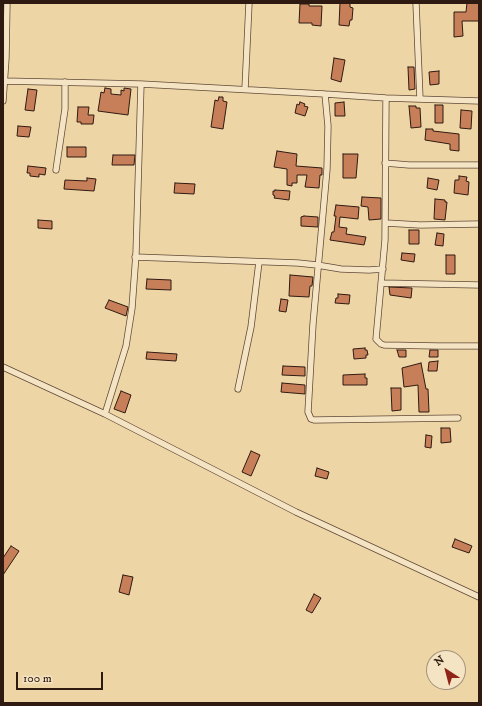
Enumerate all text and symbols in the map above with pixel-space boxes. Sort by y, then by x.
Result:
north arrow [426,650,466,690]
text: N [432,653,447,669]
scale bar [18,664,105,690]
text: 100 m [23,671,52,686]

